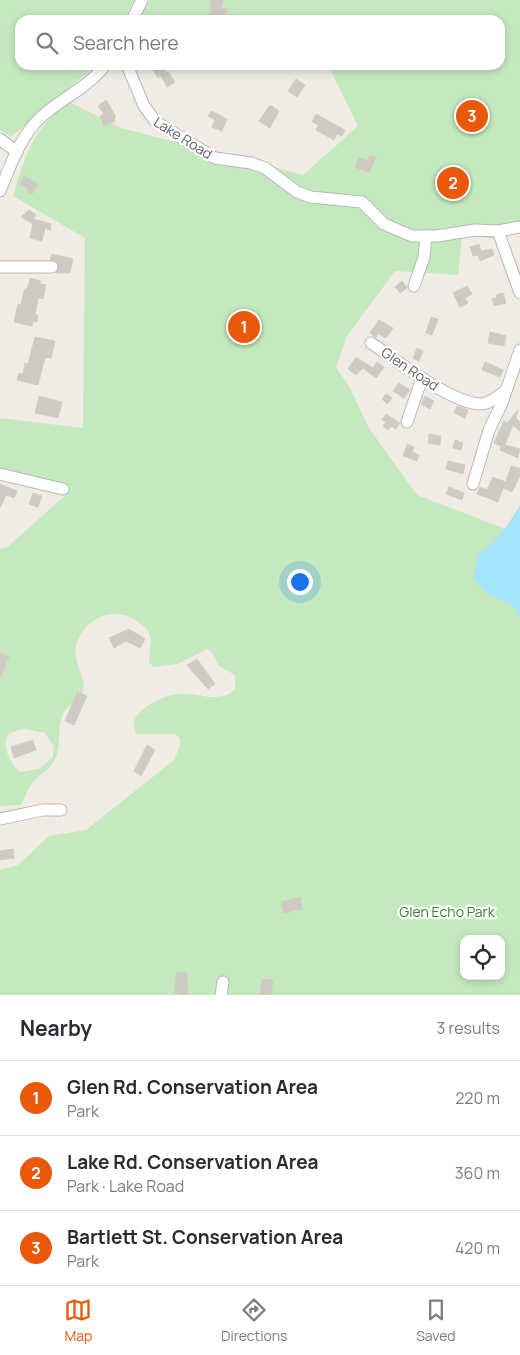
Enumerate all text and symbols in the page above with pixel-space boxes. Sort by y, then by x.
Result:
search box [15,15,505,70]
icon: search [33,29,61,57]
text: Search here [73,30,179,56]
pin: 3 [456,97,488,135]
street label: Lake Road [150,112,216,163]
pin: 2 [437,164,469,202]
pin: 1 [228,308,260,346]
street label: Glen Road [378,342,443,395]
your location [287,569,313,595]
park label: Glen Echo Park [399,902,496,921]
map controls [460,935,505,980]
button: locate [460,935,505,980]
text: Nearby [20,1014,92,1042]
text: 3 results [437,1017,500,1039]
text: Glen Rd. Conservation Area [67,1074,318,1100]
text: 1 [32,1087,40,1109]
text: 220 m [455,1087,500,1109]
text: Park [67,1100,99,1122]
text: Lake Rd. Conservation Area [67,1149,318,1175]
text: 2 [31,1162,41,1184]
text: 360 m [455,1162,500,1184]
text: Park · Lake Road [67,1175,184,1197]
text: Bartlett St. Conservation Area [67,1224,343,1250]
text: 3 [31,1237,41,1259]
text: 420 m [455,1237,500,1259]
text: Park [67,1250,99,1272]
tab: Map [64,1296,92,1345]
tab: Directions [221,1296,287,1345]
tab: Saved [416,1296,456,1345]

